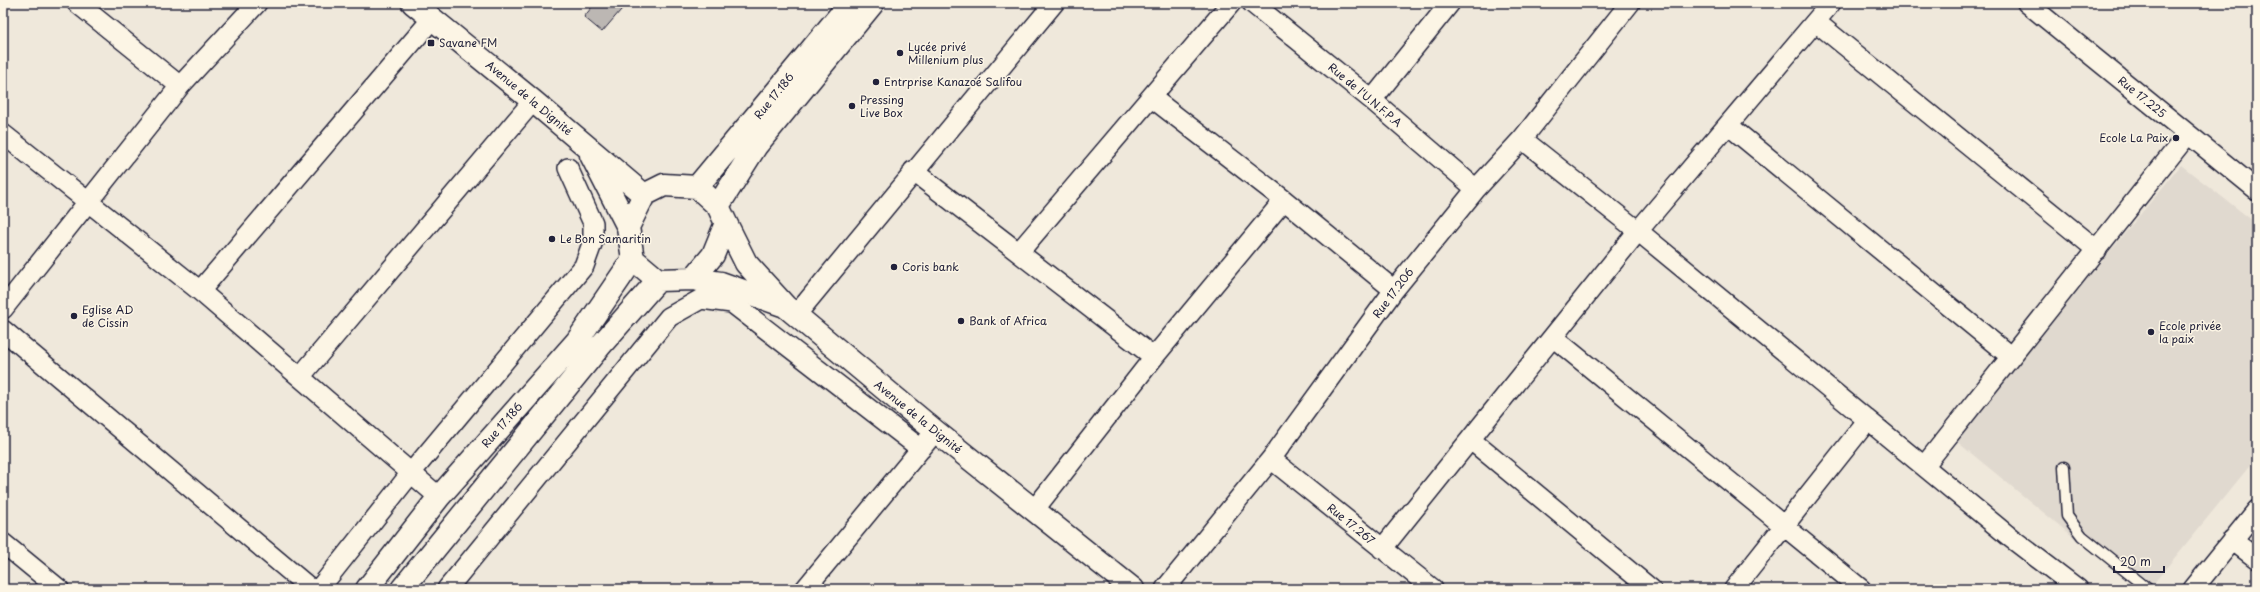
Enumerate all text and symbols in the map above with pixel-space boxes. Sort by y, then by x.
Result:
place label: Savane FM [439,34,497,51]
marker: Savane FM [426,38,436,48]
place label: Lycée privé Millenium plus [908,38,983,68]
marker: Lycée privé Millenium plus [895,48,905,58]
street label: Avenue de la Dignité [482,56,576,139]
street label: Rue de l'U.N.F.P.A [1325,58,1406,131]
street label: Rue 17.186 [750,69,798,123]
street label: Rue 17.225 [2114,72,2170,121]
place label: Entrprise Kanazoé Salifou [884,73,1022,90]
marker: Entrprise Kanazoé Salifou [871,77,881,87]
place label: Pressing Live Box [860,91,904,121]
marker: Pressing Live Box [847,101,857,111]
place label: Ecole La Paix [2099,129,2168,146]
marker: Ecole La Paix [2171,133,2181,143]
place label: Le Bon Samaritin [560,230,651,247]
marker: Le Bon Samaritin [547,234,557,244]
place label: Coris bank [902,258,959,275]
marker: Coris bank [889,262,899,272]
street label: Rue 17.206 [1368,264,1417,321]
place label: Eglise AD de Cissin [82,301,133,331]
marker: Eglise AD de Cissin [69,311,79,321]
place label: Bank of Africa [969,312,1047,329]
marker: Bank of Africa [956,316,966,326]
place label: Ecole privée la paix [2159,317,2221,347]
marker: Ecole privée la paix [2146,327,2156,337]
street label: Avenue de la Dignité [871,376,966,457]
street label: Rue 17.186 [477,398,526,451]
street label: Rue 17.267 [1324,499,1379,548]
scale bar [2114,548,2164,574]
text: 20 m [2120,552,2151,570]

